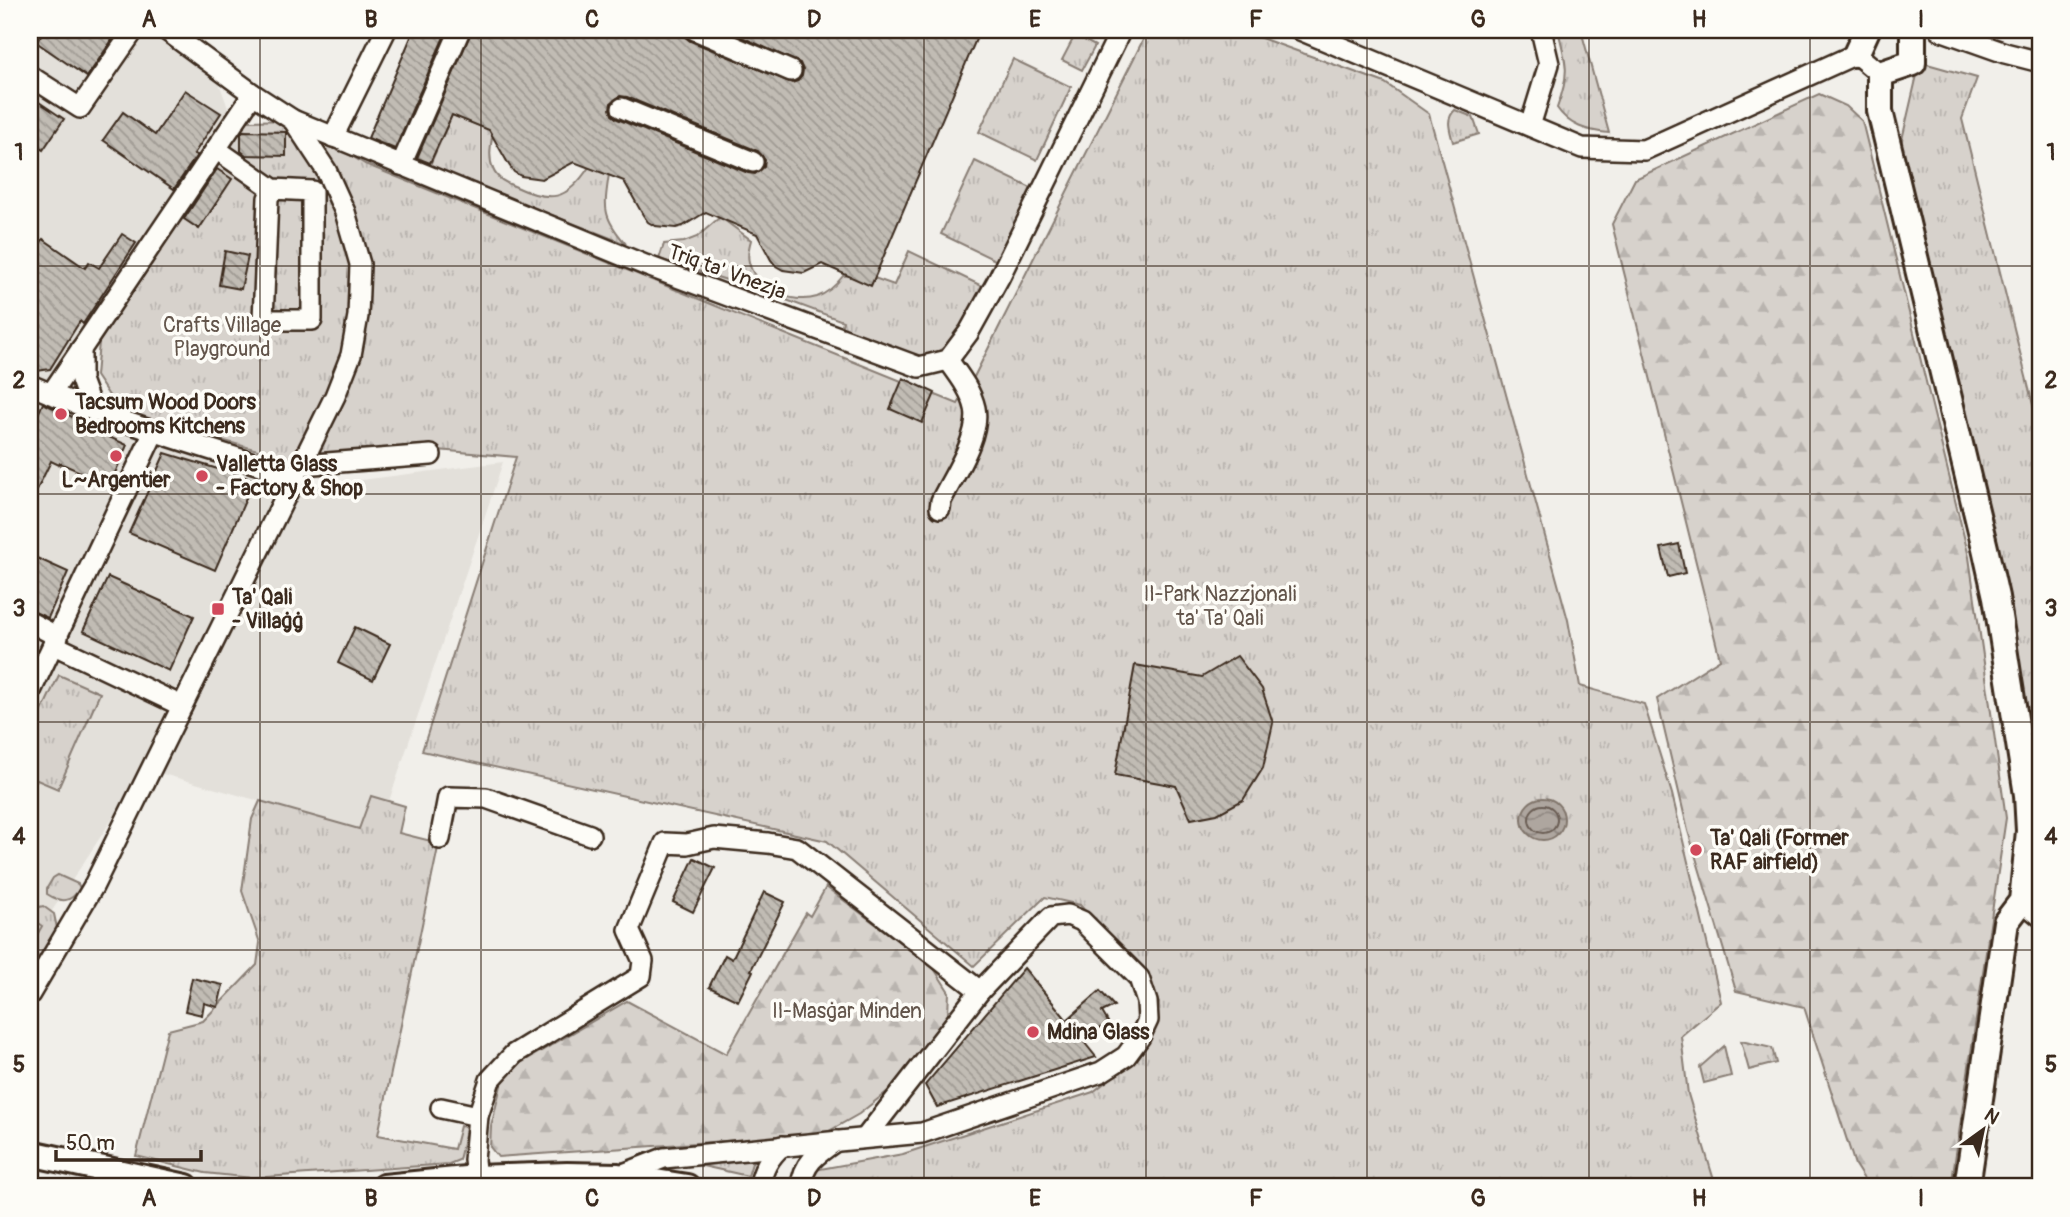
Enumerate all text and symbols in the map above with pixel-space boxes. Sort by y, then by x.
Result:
text: A [142,5,157,34]
text: B [364,5,378,34]
text: C [585,5,599,34]
text: D [807,5,821,34]
text: E [1029,5,1041,34]
text: F [1249,5,1263,34]
text: G [1470,5,1486,34]
text: H [1692,5,1706,34]
text: I [1918,5,1924,34]
text: 1 [15,138,24,167]
text: 1 [2047,138,2056,167]
street label: Triq ta' Vnezja [664,238,790,306]
park label: Crafts Village Playground [163,312,282,363]
text: 2 [13,366,26,395]
text: 2 [2045,366,2058,395]
place label: Tacsum Wood Doors Bedrooms Kitchens [74,389,257,440]
marker: Tacsum Wood Doors Bedrooms Kitchens [53,406,69,422]
marker: L~Argentier [108,448,124,464]
place label: Valletta Glass - Factory & Shop [216,451,363,502]
place label: L~Argentier [62,467,171,494]
marker: Valletta Glass - Factory & Shop [194,468,210,484]
park label: Il-Park Nazzjonali ta' Ta' Qali [1144,581,1297,632]
place label: Ta' Qali - Villaġġ [231,584,304,635]
text: 3 [13,594,25,623]
text: 3 [2045,594,2057,623]
marker: Ta' Qali - Villaġġ [210,601,226,617]
text: 4 [12,822,26,851]
text: 4 [2044,822,2058,851]
place label: Ta' Qali (Former RAF airfield) [1709,825,1849,876]
marker: Ta' Qali (Former RAF airfield) [1688,842,1704,858]
park label: Il-Masġar Minden [772,998,922,1025]
place label: Mdina Glass [1047,1019,1150,1046]
marker: Mdina Glass [1025,1024,1041,1040]
text: 5 [13,1050,25,1079]
text: 5 [2045,1050,2057,1079]
north arrow [1948,1094,2018,1164]
text: N [1980,1103,2004,1130]
scale bar [56,1119,201,1163]
text: 50 m [66,1130,115,1157]
text: A [142,1184,157,1213]
text: B [364,1184,378,1213]
text: C [585,1184,599,1213]
text: D [807,1184,821,1213]
text: E [1029,1184,1041,1213]
text: F [1249,1184,1263,1213]
text: G [1470,1184,1486,1213]
text: H [1692,1184,1706,1213]
text: I [1918,1184,1924,1213]

